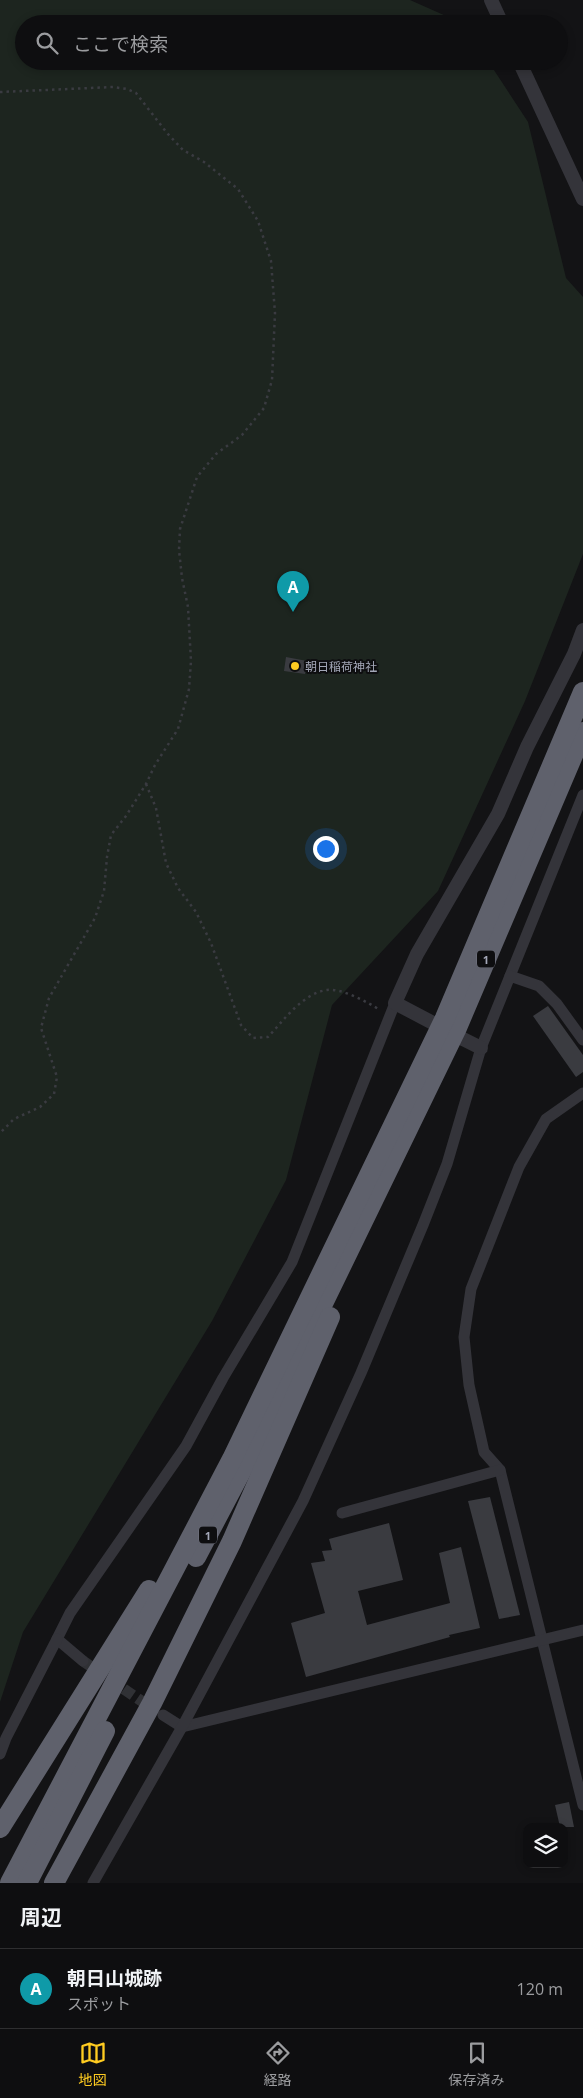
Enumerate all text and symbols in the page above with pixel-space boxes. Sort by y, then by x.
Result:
search box [15,15,568,70]
icon: search [33,29,61,57]
text: ここで検索 [73,31,168,57]
pin: A [277,571,309,612]
place label: 朝日稲荷神社 [305,658,377,675]
marker: 朝日稲荷神社 [289,660,301,672]
your location [313,836,339,862]
road number: 1 [477,951,495,968]
road number: 1 [199,1526,217,1544]
map controls [523,1823,568,1868]
button: layers [523,1823,568,1868]
text: 周辺 [20,1903,62,1931]
text: 朝日山城跡 [67,1965,162,1991]
text: A [30,1978,42,2000]
text: 120 m [517,1978,563,2000]
text: スポット [67,1993,131,2015]
tab: 地図 [79,2039,107,2089]
tab: 経路 [264,2039,292,2089]
tab: 保存済み [449,2039,505,2089]

